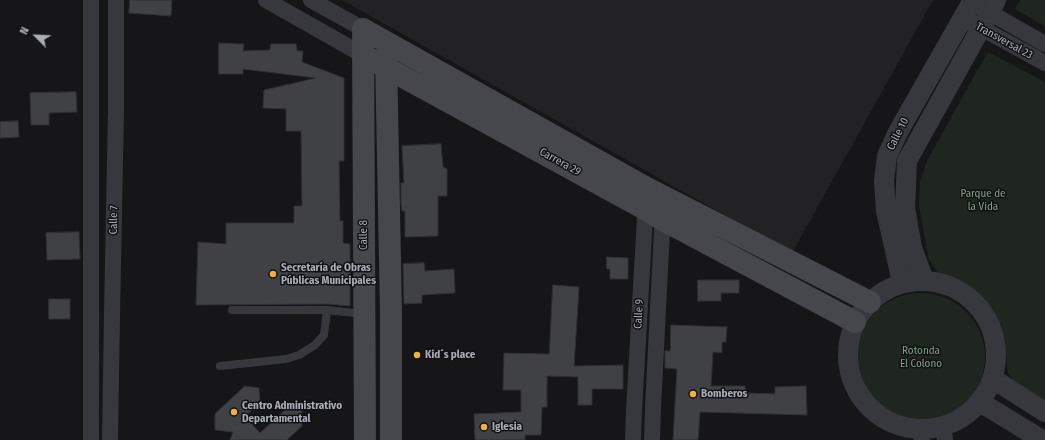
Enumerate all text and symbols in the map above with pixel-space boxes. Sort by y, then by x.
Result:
north arrow [16,16,56,56]
street label: Transversal 23 [973,20,1035,62]
text: N [17,25,32,37]
street label: Calle 10 [884,116,912,152]
street label: Carrera 29 [537,145,583,179]
park label: Parque de la Vida [960,187,1006,213]
street label: Calle 7 [107,205,121,235]
street label: Calle 8 [357,220,371,250]
place label: Secretaría de Obras Públicas Municipales [281,261,376,287]
marker: Secretaría de Obras Públicas Municipales [268,269,278,279]
street label: Calle 9 [632,299,646,329]
park label: Rotonda El Colono [900,344,942,370]
place label: Kid´s place [425,348,475,362]
marker: Kid´s place [412,350,422,360]
place label: Bomberos [701,387,747,401]
marker: Bomberos [688,389,698,399]
place label: Centro Administrativo Departamental [242,399,342,425]
marker: Centro Administrativo Departamental [229,407,239,417]
place label: Iglesia [492,420,522,434]
marker: Iglesia [479,422,489,432]

